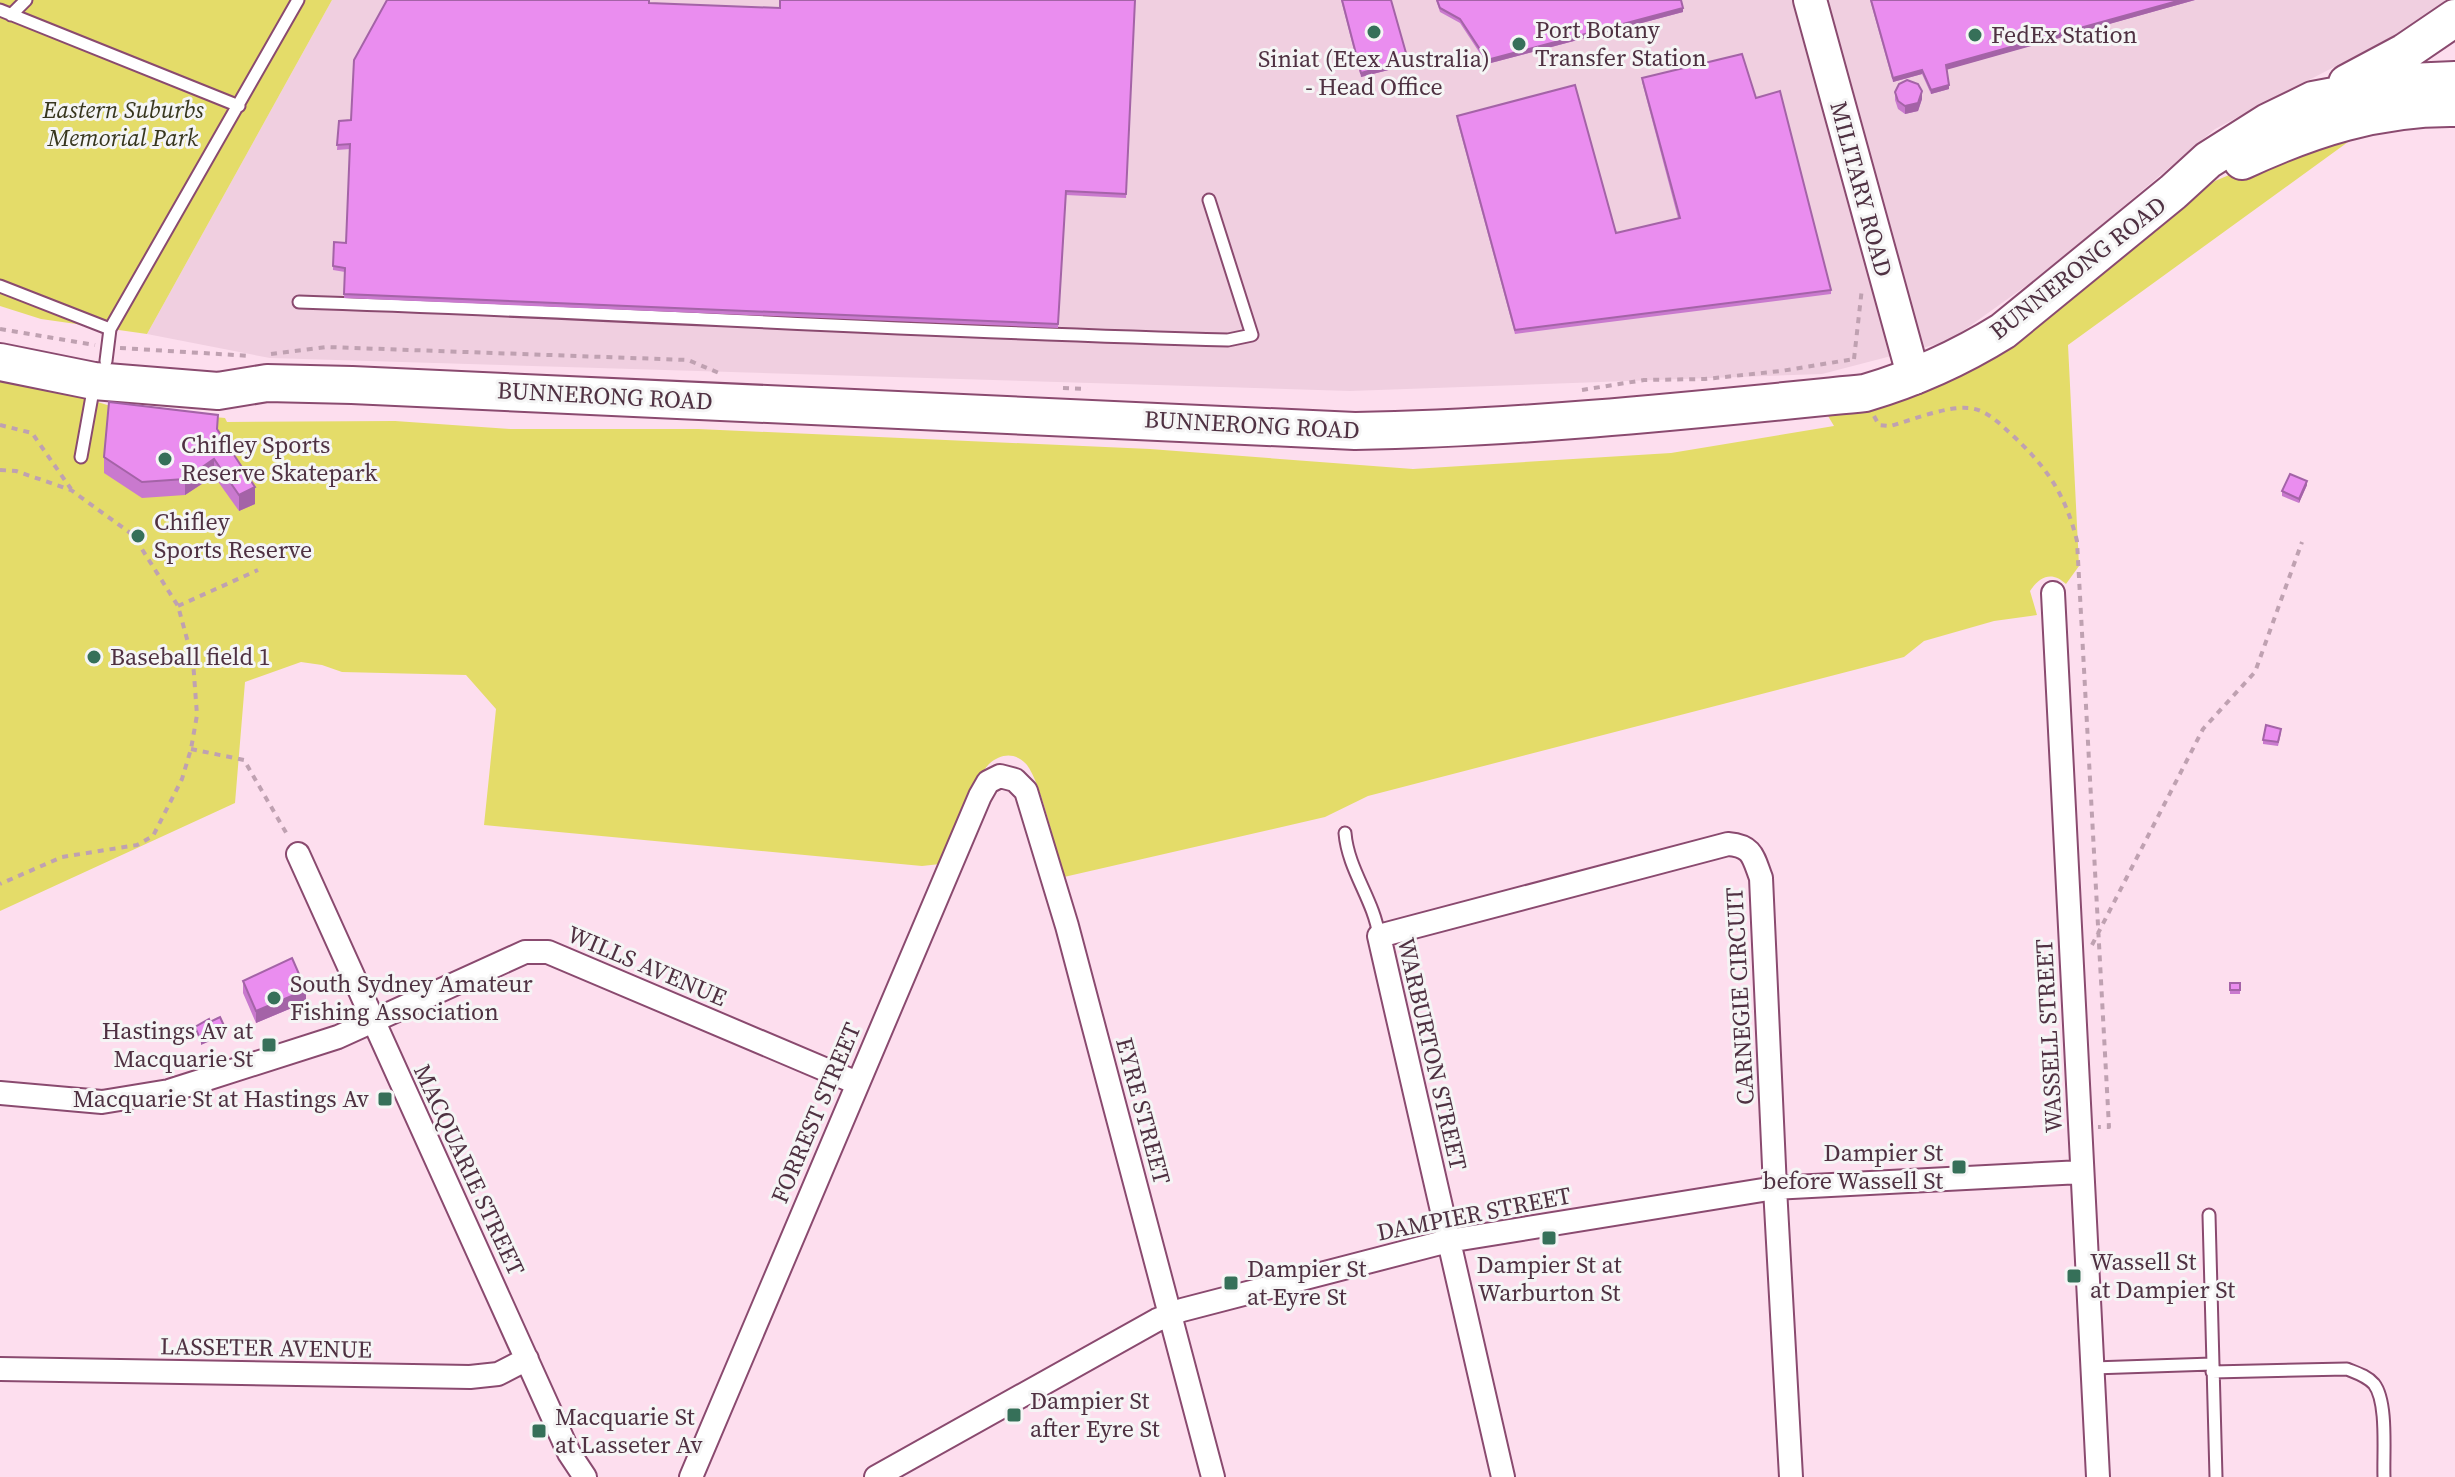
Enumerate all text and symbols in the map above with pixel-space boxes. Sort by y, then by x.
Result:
place label: Port Botany Transfer Station [1535,13,1706,74]
place label: FedEx Station [1991,18,2137,51]
marker: Siniat (Etex Australia) - Head Office [1365,23,1383,41]
marker: FedEx Station [1966,26,1984,44]
marker: Port Botany Transfer Station [1510,35,1528,53]
place label: Siniat (Etex Australia) - Head Office [1258,42,1490,103]
park label: Eastern Suburbs Memorial Park [41,93,204,154]
street label: MILITARY ROAD [1822,98,1901,280]
street label: BUNNERONG ROAD [1983,188,2173,347]
street label: BUNNERONG ROAD [496,373,714,418]
street label: BUNNERONG ROAD [1143,402,1361,447]
place label: Chifley Sports Reserve Skatepark [181,428,378,489]
marker: Chifley Sports Reserve Skatepark [156,450,174,468]
place label: Chifley Sports Reserve [154,505,312,566]
marker: Chifley Sports Reserve [129,527,147,545]
place label: Baseball field 1 [110,640,271,673]
marker: Baseball field 1 [85,648,103,666]
street label: CARNEGIE CIRCUIT [1717,886,1762,1106]
street label: WILLS AVENUE [562,917,732,1014]
street label: WARBURTON STREET [1390,934,1475,1174]
street label: WASSELL STREET [2027,938,2070,1134]
place label: South Sydney Amateur Fishing Association [290,967,533,1028]
marker: South Sydney Amateur Fishing Association [265,989,283,1007]
place label: Hastings Av at Macquarie St [102,1014,253,1075]
street label: FORREST STREET [763,1017,869,1208]
street label: EYRE STREET [1108,1034,1179,1188]
marker: Hastings Av at Macquarie St [260,1036,278,1054]
street label: MACQUARIE STREET [406,1059,533,1281]
place label: Macquarie St at Hastings Av [73,1082,369,1115]
marker: Macquarie St at Hastings Av [376,1090,394,1108]
place label: Dampier St before Wassell St [1763,1136,1943,1197]
marker: Dampier St before Wassell St [1950,1158,1968,1176]
street label: DAMPIER STREET [1374,1178,1574,1249]
marker: Dampier St at Warburton St [1540,1229,1558,1247]
place label: Wassell St at Dampier St [2090,1245,2235,1306]
place label: Dampier St at Warburton St [1477,1248,1622,1309]
place label: Dampier St at Eyre St [1247,1252,1367,1313]
marker: Wassell St at Dampier St [2065,1267,2083,1285]
marker: Dampier St at Eyre St [1222,1274,1240,1292]
street label: LASSETER AVENUE [160,1329,372,1366]
place label: Dampier St after Eyre St [1030,1384,1160,1445]
place label: Macquarie St at Lasseter Av [555,1400,703,1461]
marker: Dampier St after Eyre St [1005,1406,1023,1424]
marker: Macquarie St at Lasseter Av [530,1422,548,1440]

